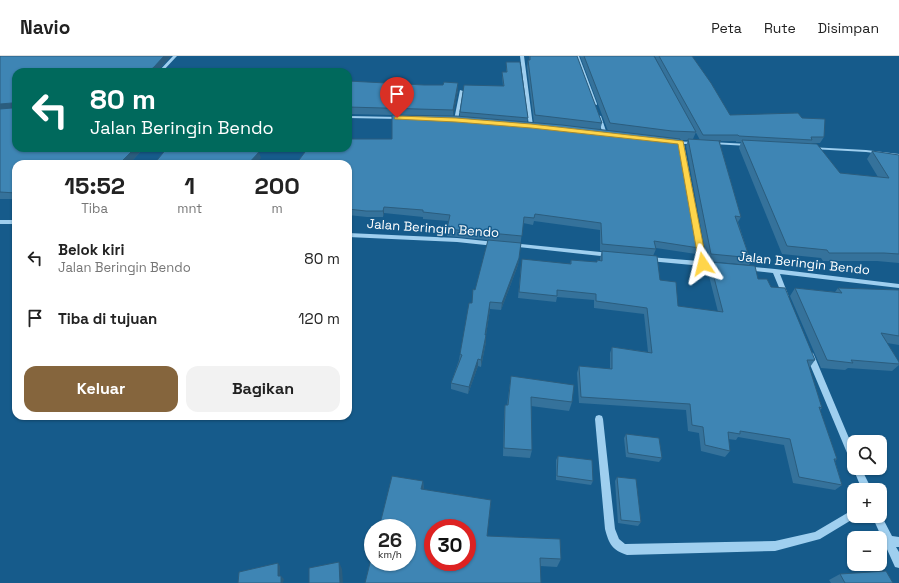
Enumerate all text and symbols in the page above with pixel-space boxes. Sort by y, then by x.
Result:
text: Navio [20,15,70,40]
text: Peta [711,19,742,37]
text: Rute [764,19,796,37]
text: Disimpan [818,19,879,37]
pin [380,77,414,118]
text: 80 m [90,81,156,117]
icon: arrive [386,83,408,105]
icon: left [24,84,76,136]
text: Jalan Beringin Bendo [90,116,274,139]
text: 15:52 [64,170,125,201]
text: 1 [184,170,195,201]
text: 200 [254,170,300,201]
text: Tiba [81,200,108,217]
text: mnt [177,200,202,217]
text: m [271,200,283,217]
street label: Jalan Beringin Bendo [366,215,500,241]
text: Belok kiri [58,240,124,259]
position arrow [682,243,724,285]
icon: left [24,247,46,269]
street label: Jalan Beringin Bendo [737,248,871,278]
text: 80 m [304,249,340,268]
text: Jalan Beringin Bendo [58,259,191,276]
icon: arrive [24,307,46,329]
text: Tiba di tujuan [58,309,157,328]
text: 120 m [298,309,340,328]
button: Keluar [24,366,178,412]
button: Bagikan [186,366,340,412]
map controls [847,435,887,571]
button: search [847,435,887,475]
button: + [847,483,887,523]
speed limit sign: 30 [424,519,476,571]
text: 26 [378,527,402,553]
button: − [847,531,887,571]
text: km/h [378,548,402,561]

